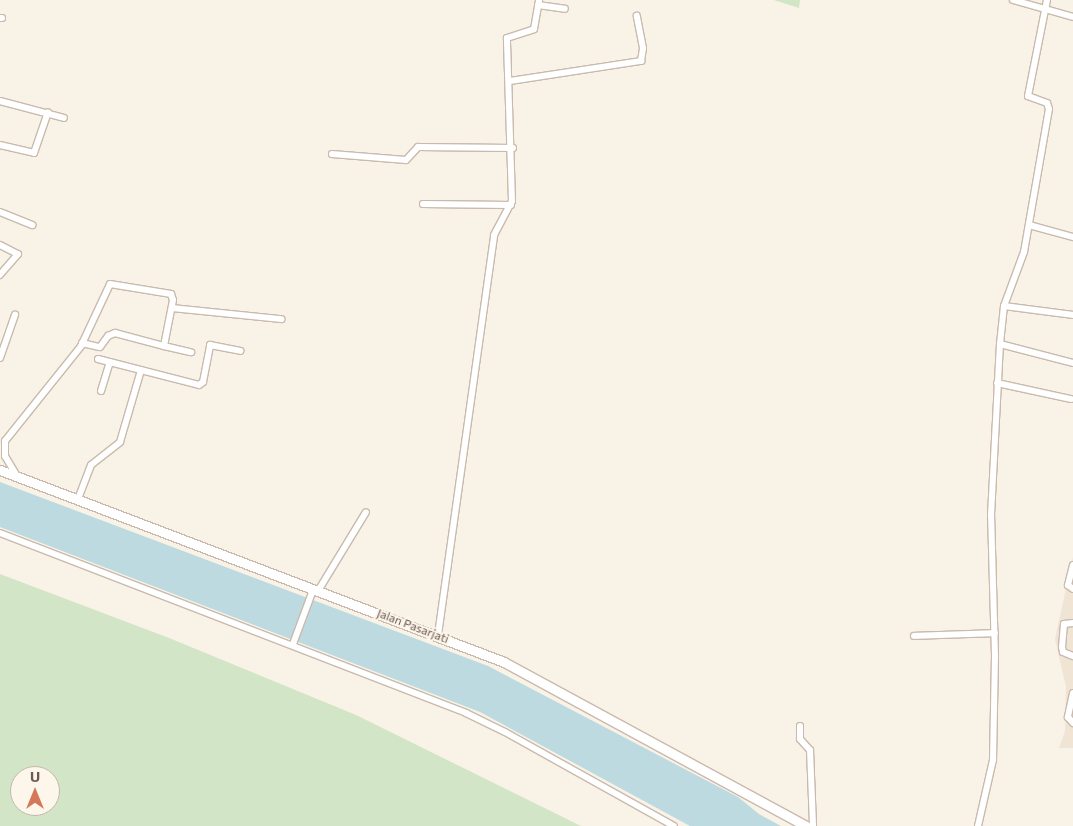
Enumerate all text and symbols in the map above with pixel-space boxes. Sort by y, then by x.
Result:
street label: Jalan Pasarjati [375,606,451,646]
north arrow [10,766,60,816]
text: U [30,768,40,785]

